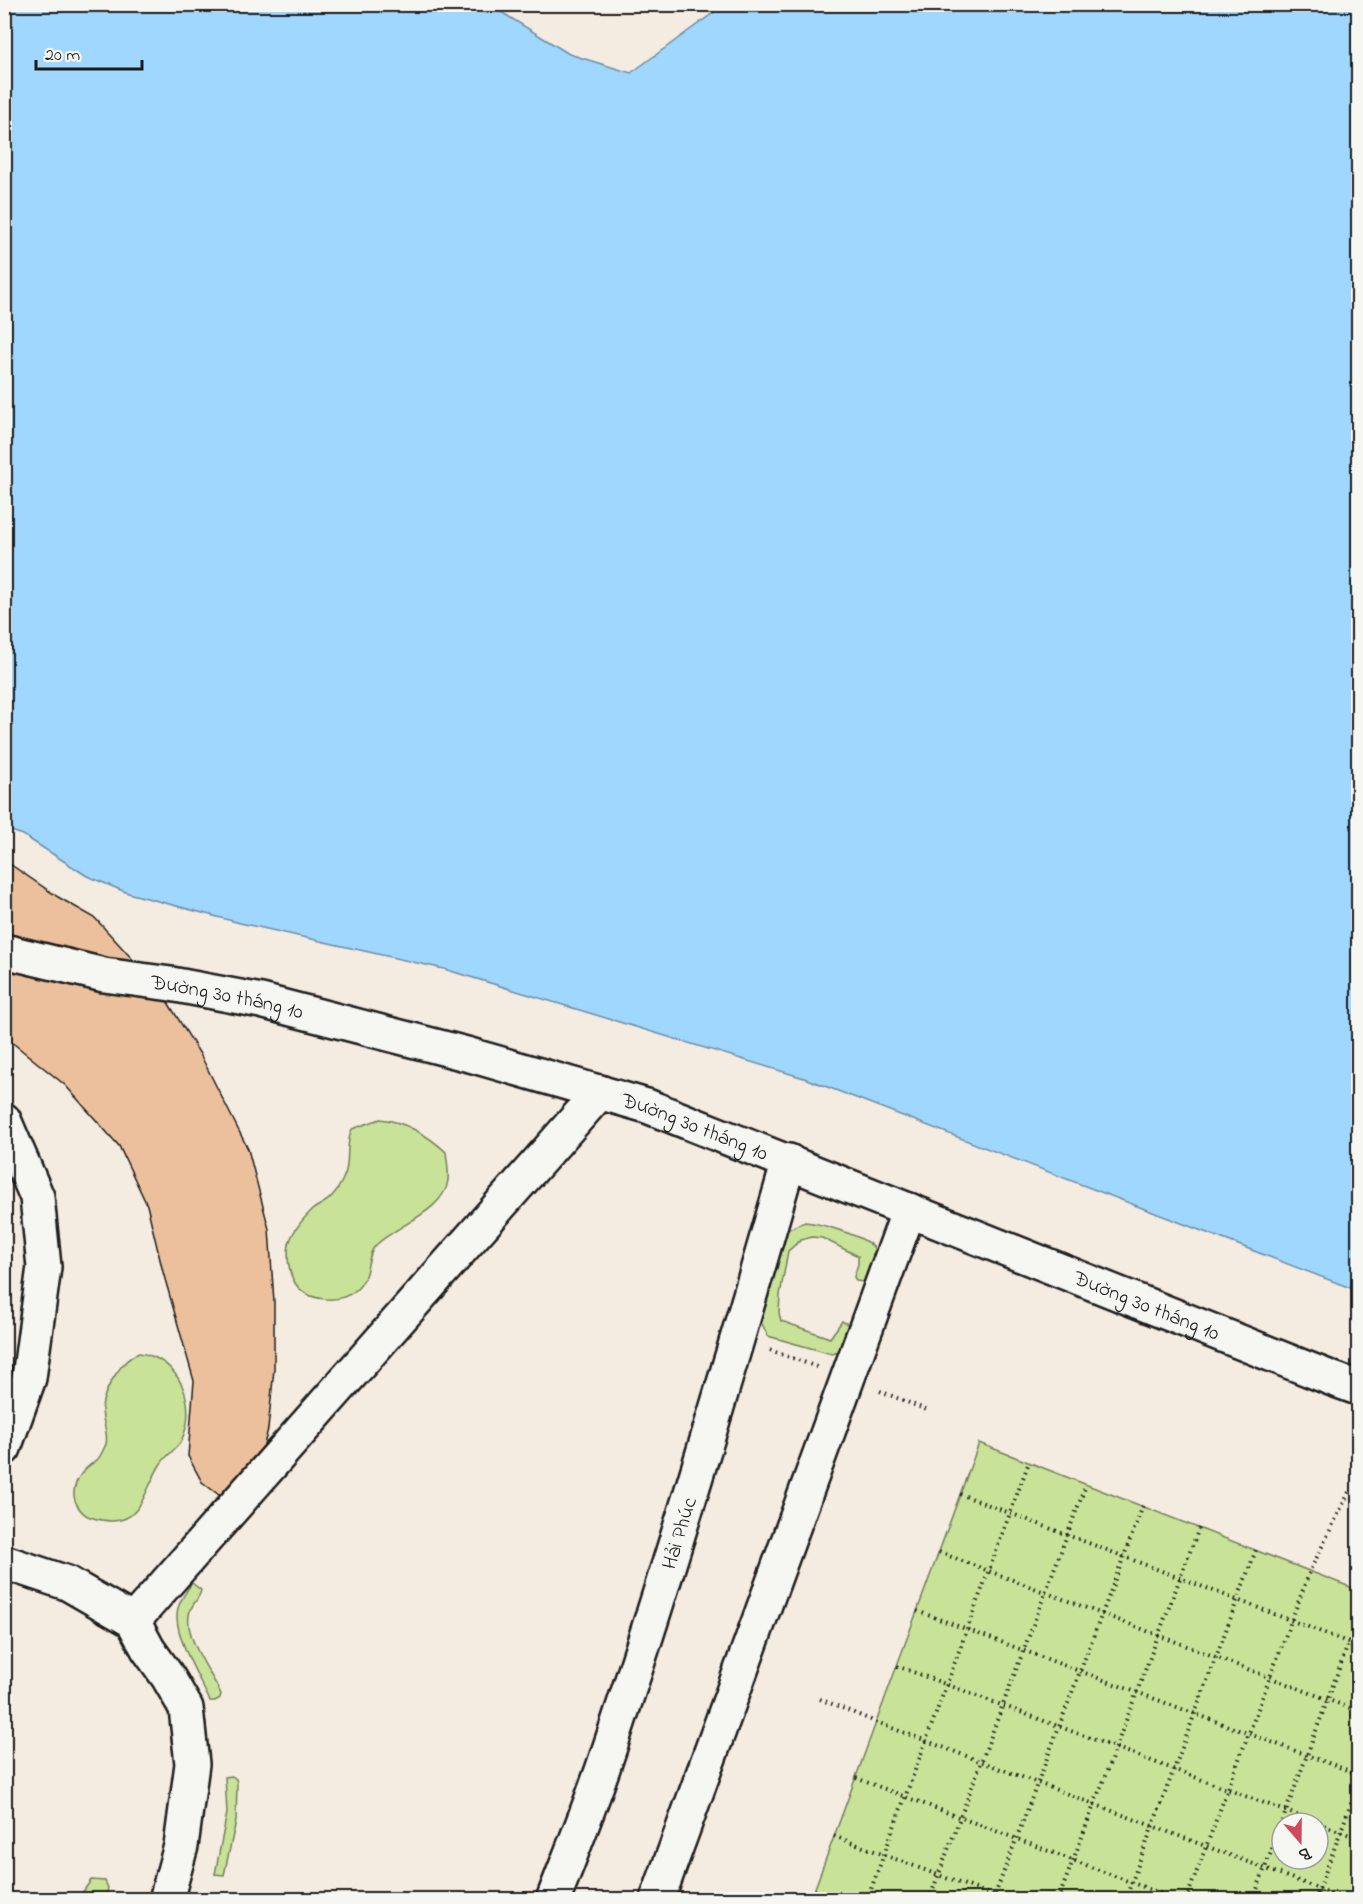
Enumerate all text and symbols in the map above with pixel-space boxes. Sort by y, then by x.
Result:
scale bar [36,33,142,71]
text: 20 m [45,43,80,69]
street label: Đường 30 tháng 10 [148,968,306,1028]
street label: Đường 30 tháng 10 [617,1086,772,1170]
street label: Đường 30 tháng 10 [1068,1264,1224,1349]
street label: Hải Phúc [655,1493,706,1573]
north arrow [1270,1811,1330,1871]
text: B [1295,1840,1315,1866]

